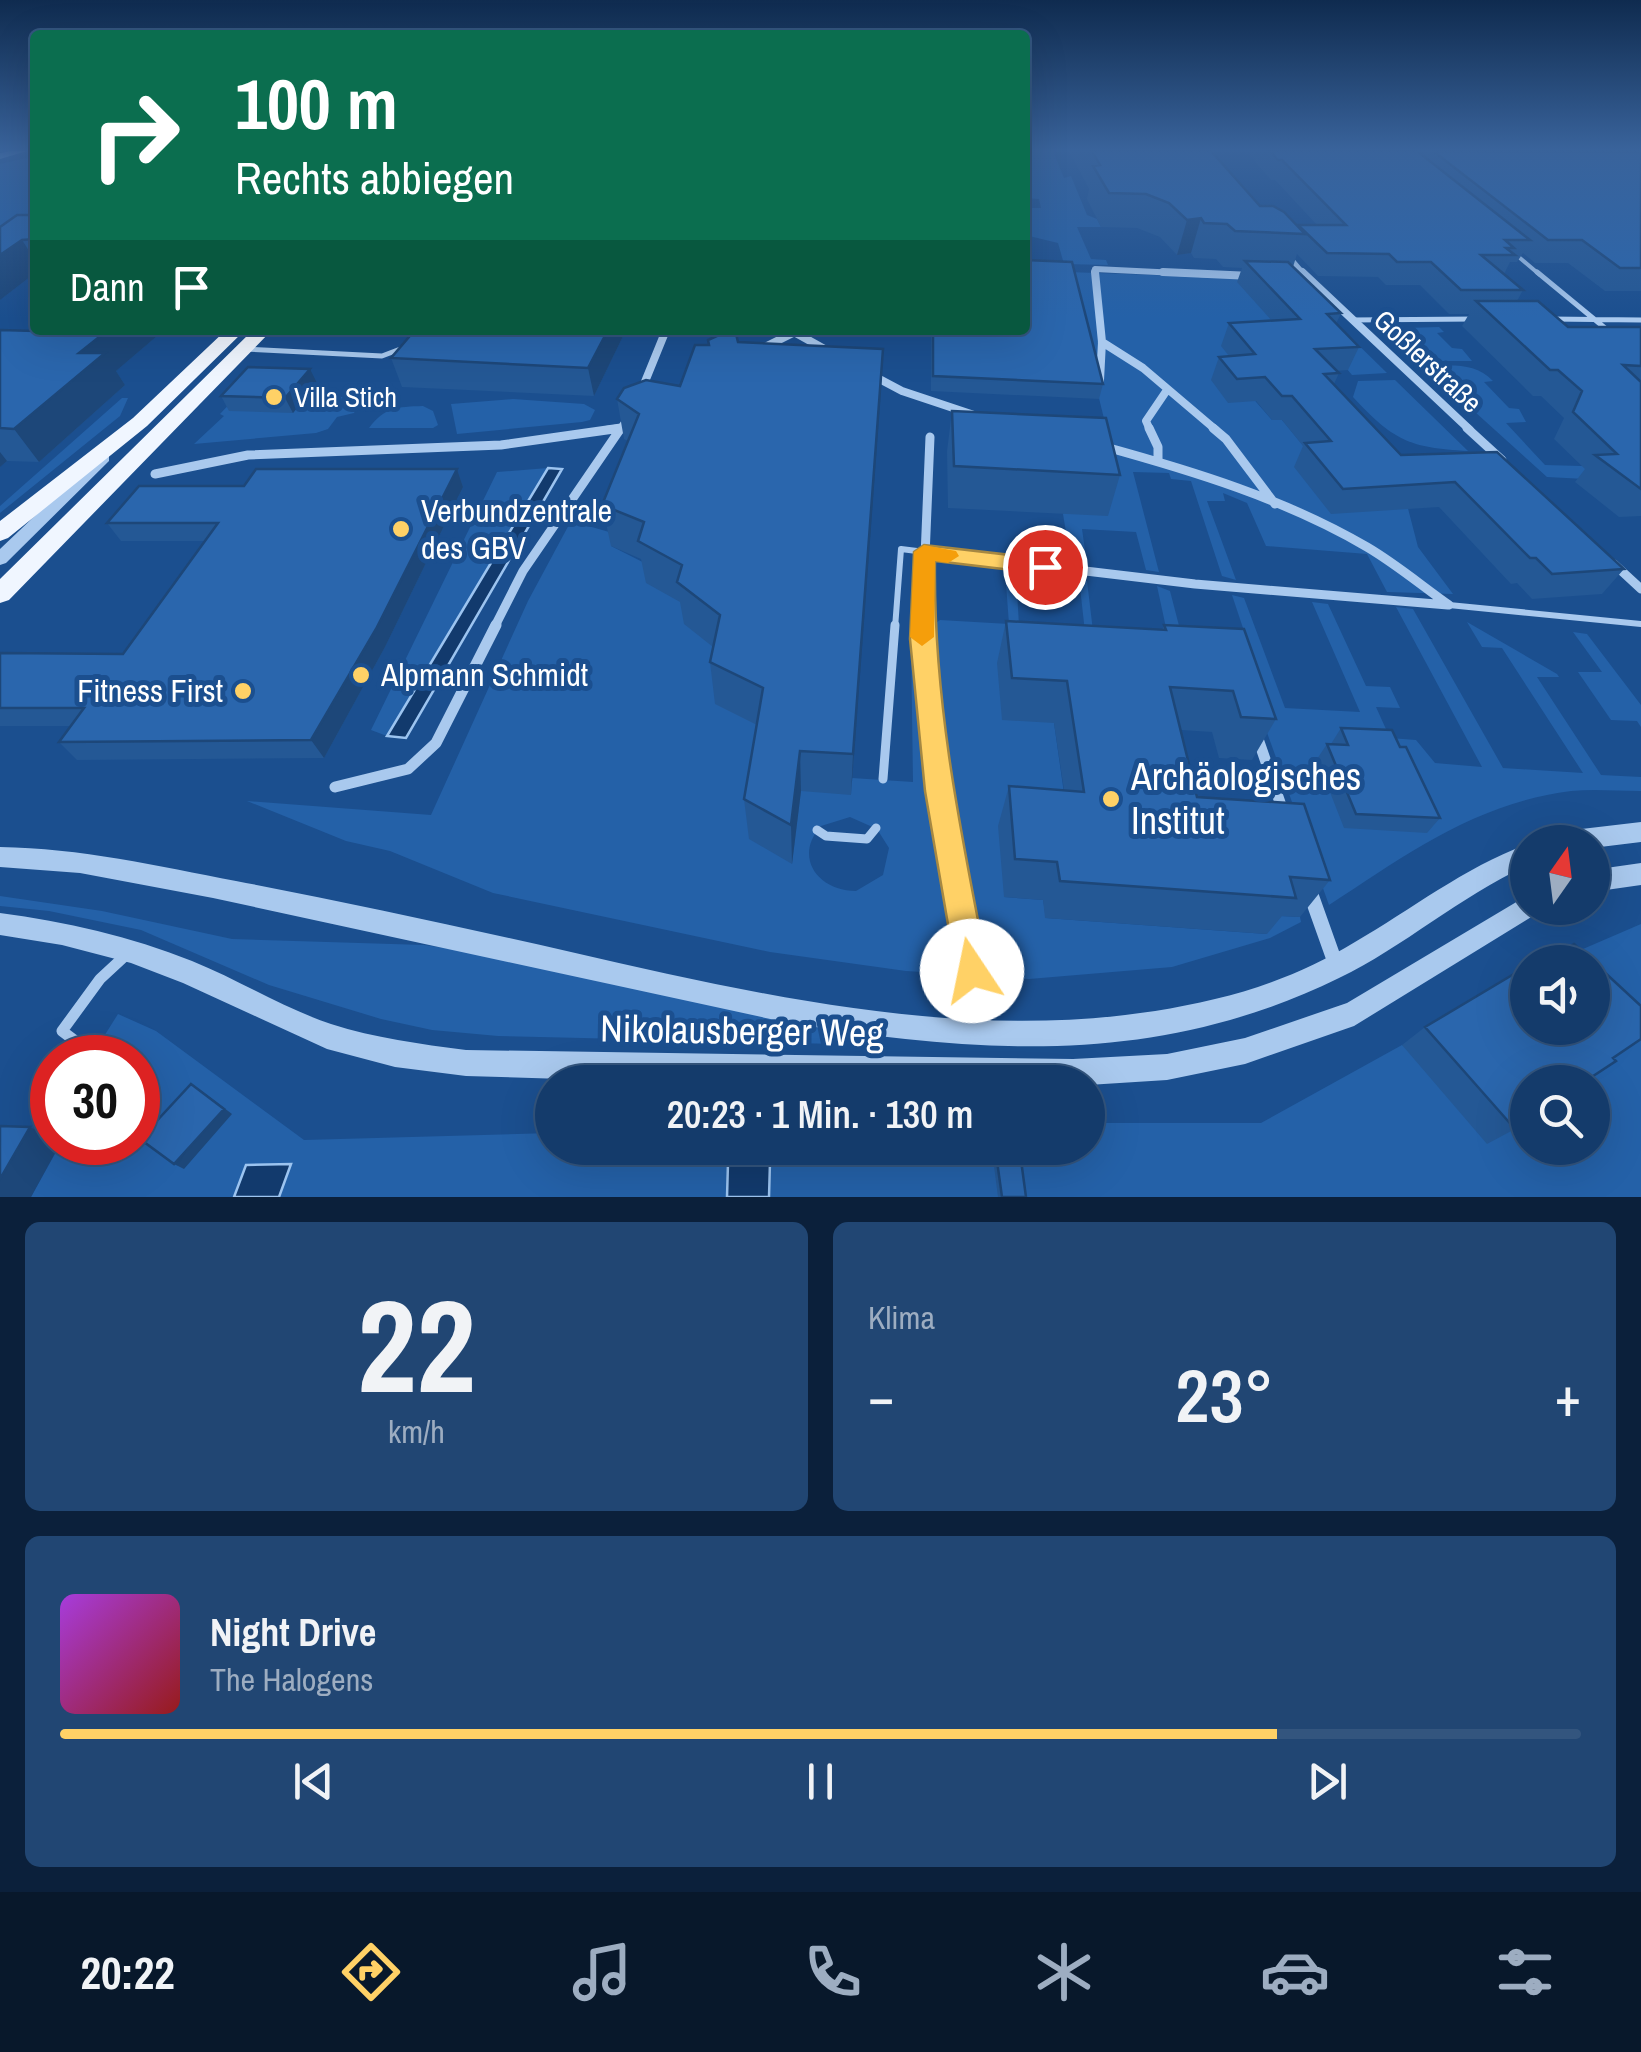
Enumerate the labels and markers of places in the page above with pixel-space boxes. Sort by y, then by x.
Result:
place label: Villa Stich [294,378,397,416]
marker: Villa Stich [263,386,285,408]
place label: Verbundzentrale des GBV [421,489,612,569]
marker: Verbundzentrale des GBV [390,518,412,540]
pin [1003,525,1088,610]
place label: Alpmann Schmidt [380,653,588,696]
marker: Alpmann Schmidt [350,664,372,686]
place label: Fitness First [77,669,223,712]
marker: Fitness First [232,680,254,702]
place label: Archäologisches Institut [1130,751,1361,846]
marker: Archäologisches Institut [1100,788,1122,810]

